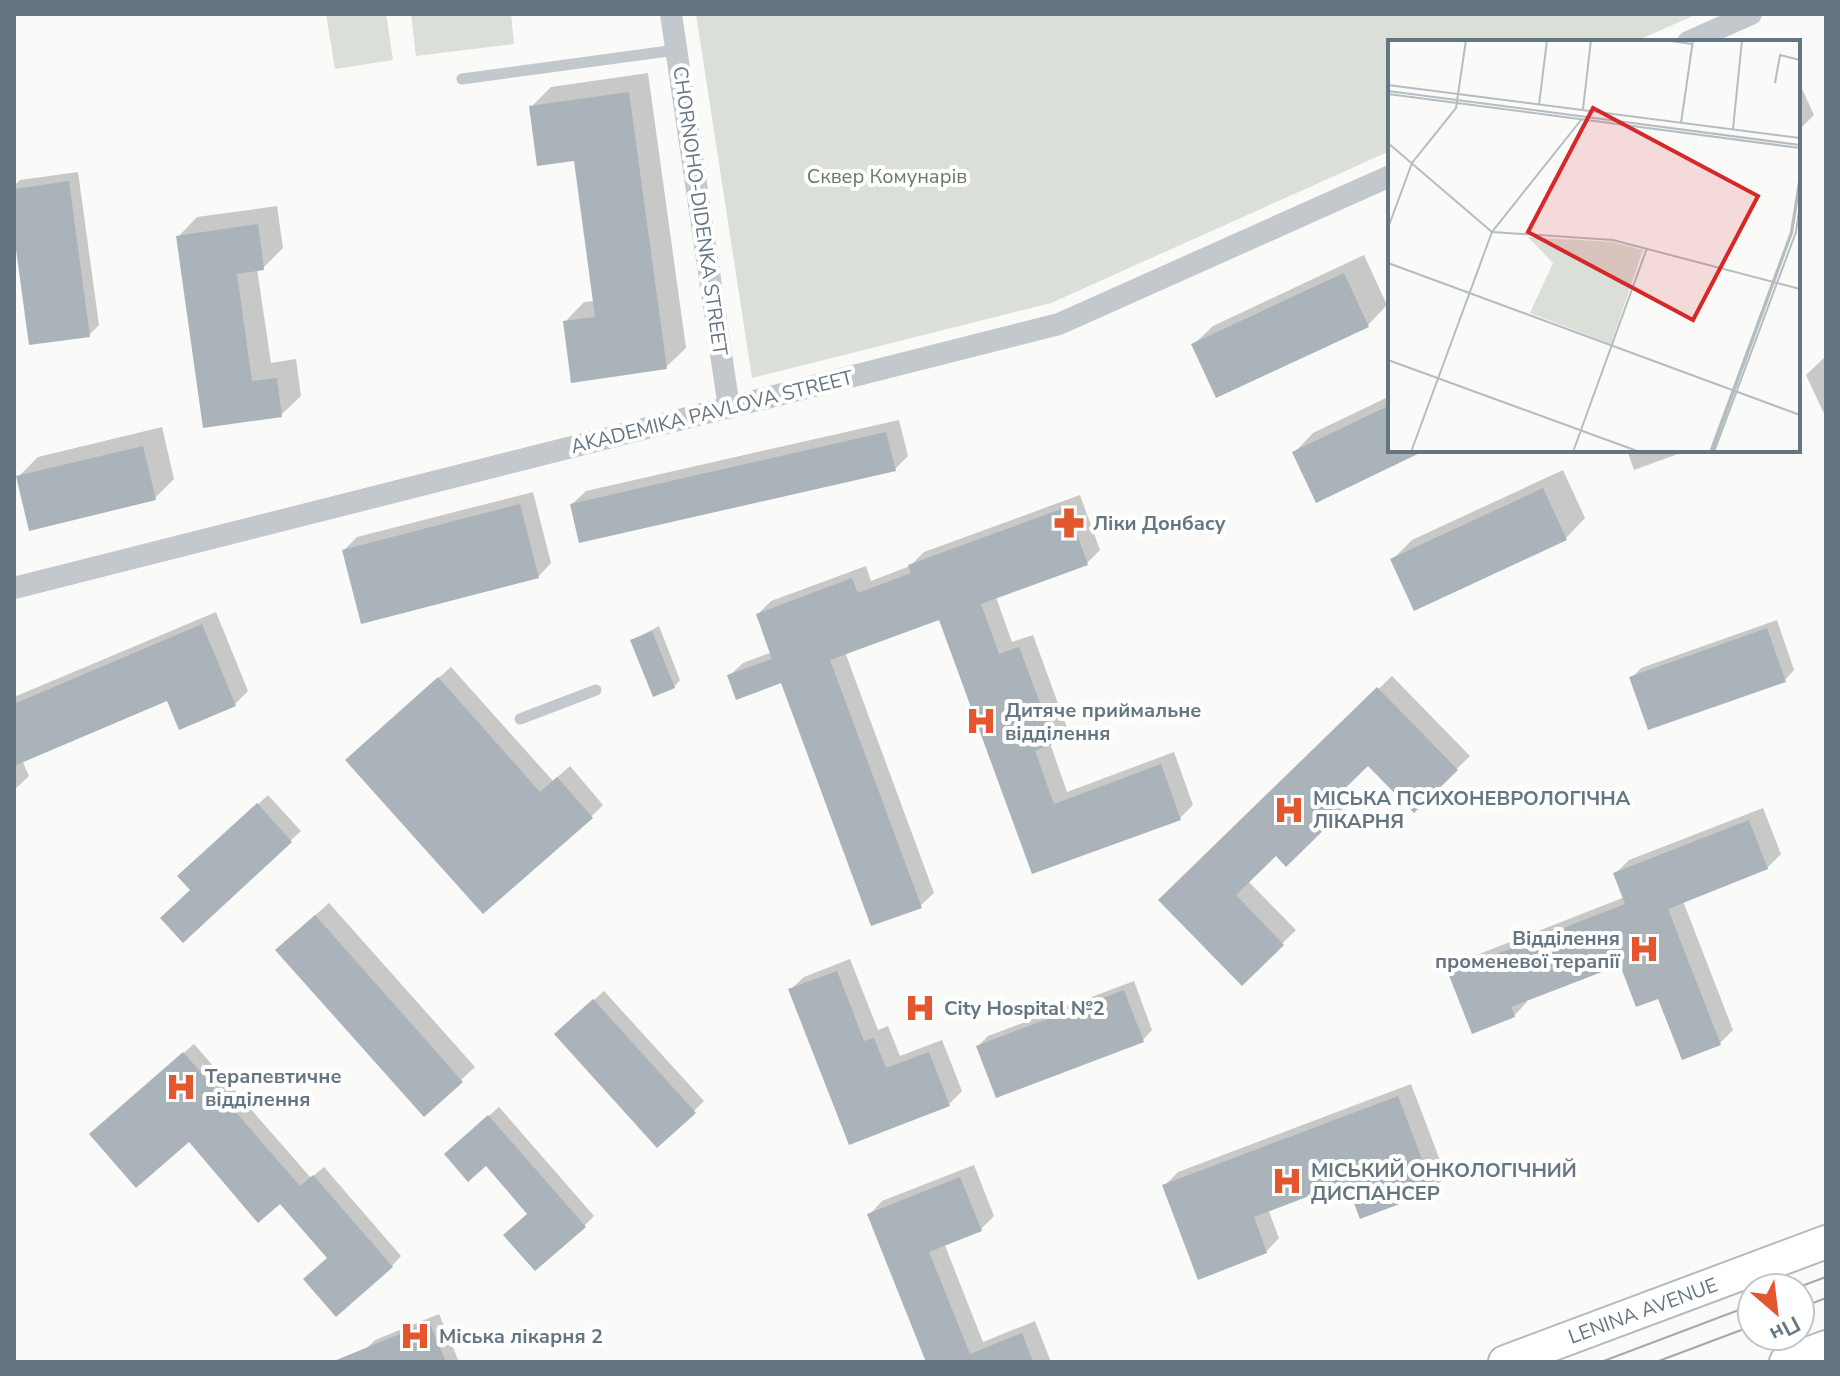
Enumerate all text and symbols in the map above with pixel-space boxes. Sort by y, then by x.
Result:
inset map [1388,40,1800,452]
street label: CHORNOHO-DIDENKA STREET [666,65,734,357]
park label: Сквер Комунарів [807,163,967,190]
street label: AKADEMIKA PAVLOVA STREET [568,364,856,460]
pharmacy icon: Ліки Донбасу [1052,506,1086,540]
place label: Ліки Донбасу [1093,510,1226,537]
place label: Дитяче приймальне відділення [1005,697,1201,747]
hospital icon: Дитяче приймальне відділення [964,704,998,738]
place label: МІСЬКА ПСИХОНЕВРОЛОГІЧНА ЛІКАРНЯ [1313,785,1631,835]
hospital icon: МІСЬКА ПСИХОНЕВРОЛОГІЧНА ЛІКАРНЯ [1272,793,1306,827]
place label: Відділення променевої терапії [1435,925,1621,975]
hospital icon: Відділення променевої терапії [1627,932,1661,966]
hospital icon: City Hospital №2 [903,991,937,1025]
place label: City Hospital №2 [944,995,1105,1022]
place label: Терапевтичне відділення [205,1063,342,1113]
hospital icon: Терапевтичне відділення [164,1070,198,1104]
place label: МІСЬКИЙ ОНКОЛОГІЧНИЙ ДИСПАНСЕР [1311,1157,1577,1207]
hospital icon: МІСЬКИЙ ОНКОЛОГІЧНИЙ ДИСПАНСЕР [1270,1164,1304,1198]
street label: LENINA AVENUE [1565,1271,1721,1351]
north arrow [1736,1272,1816,1352]
text: Пн [1765,1308,1805,1349]
hospital icon: Міська лікарня 2 [398,1319,432,1353]
place label: Міська лікарня 2 [439,1323,603,1350]

